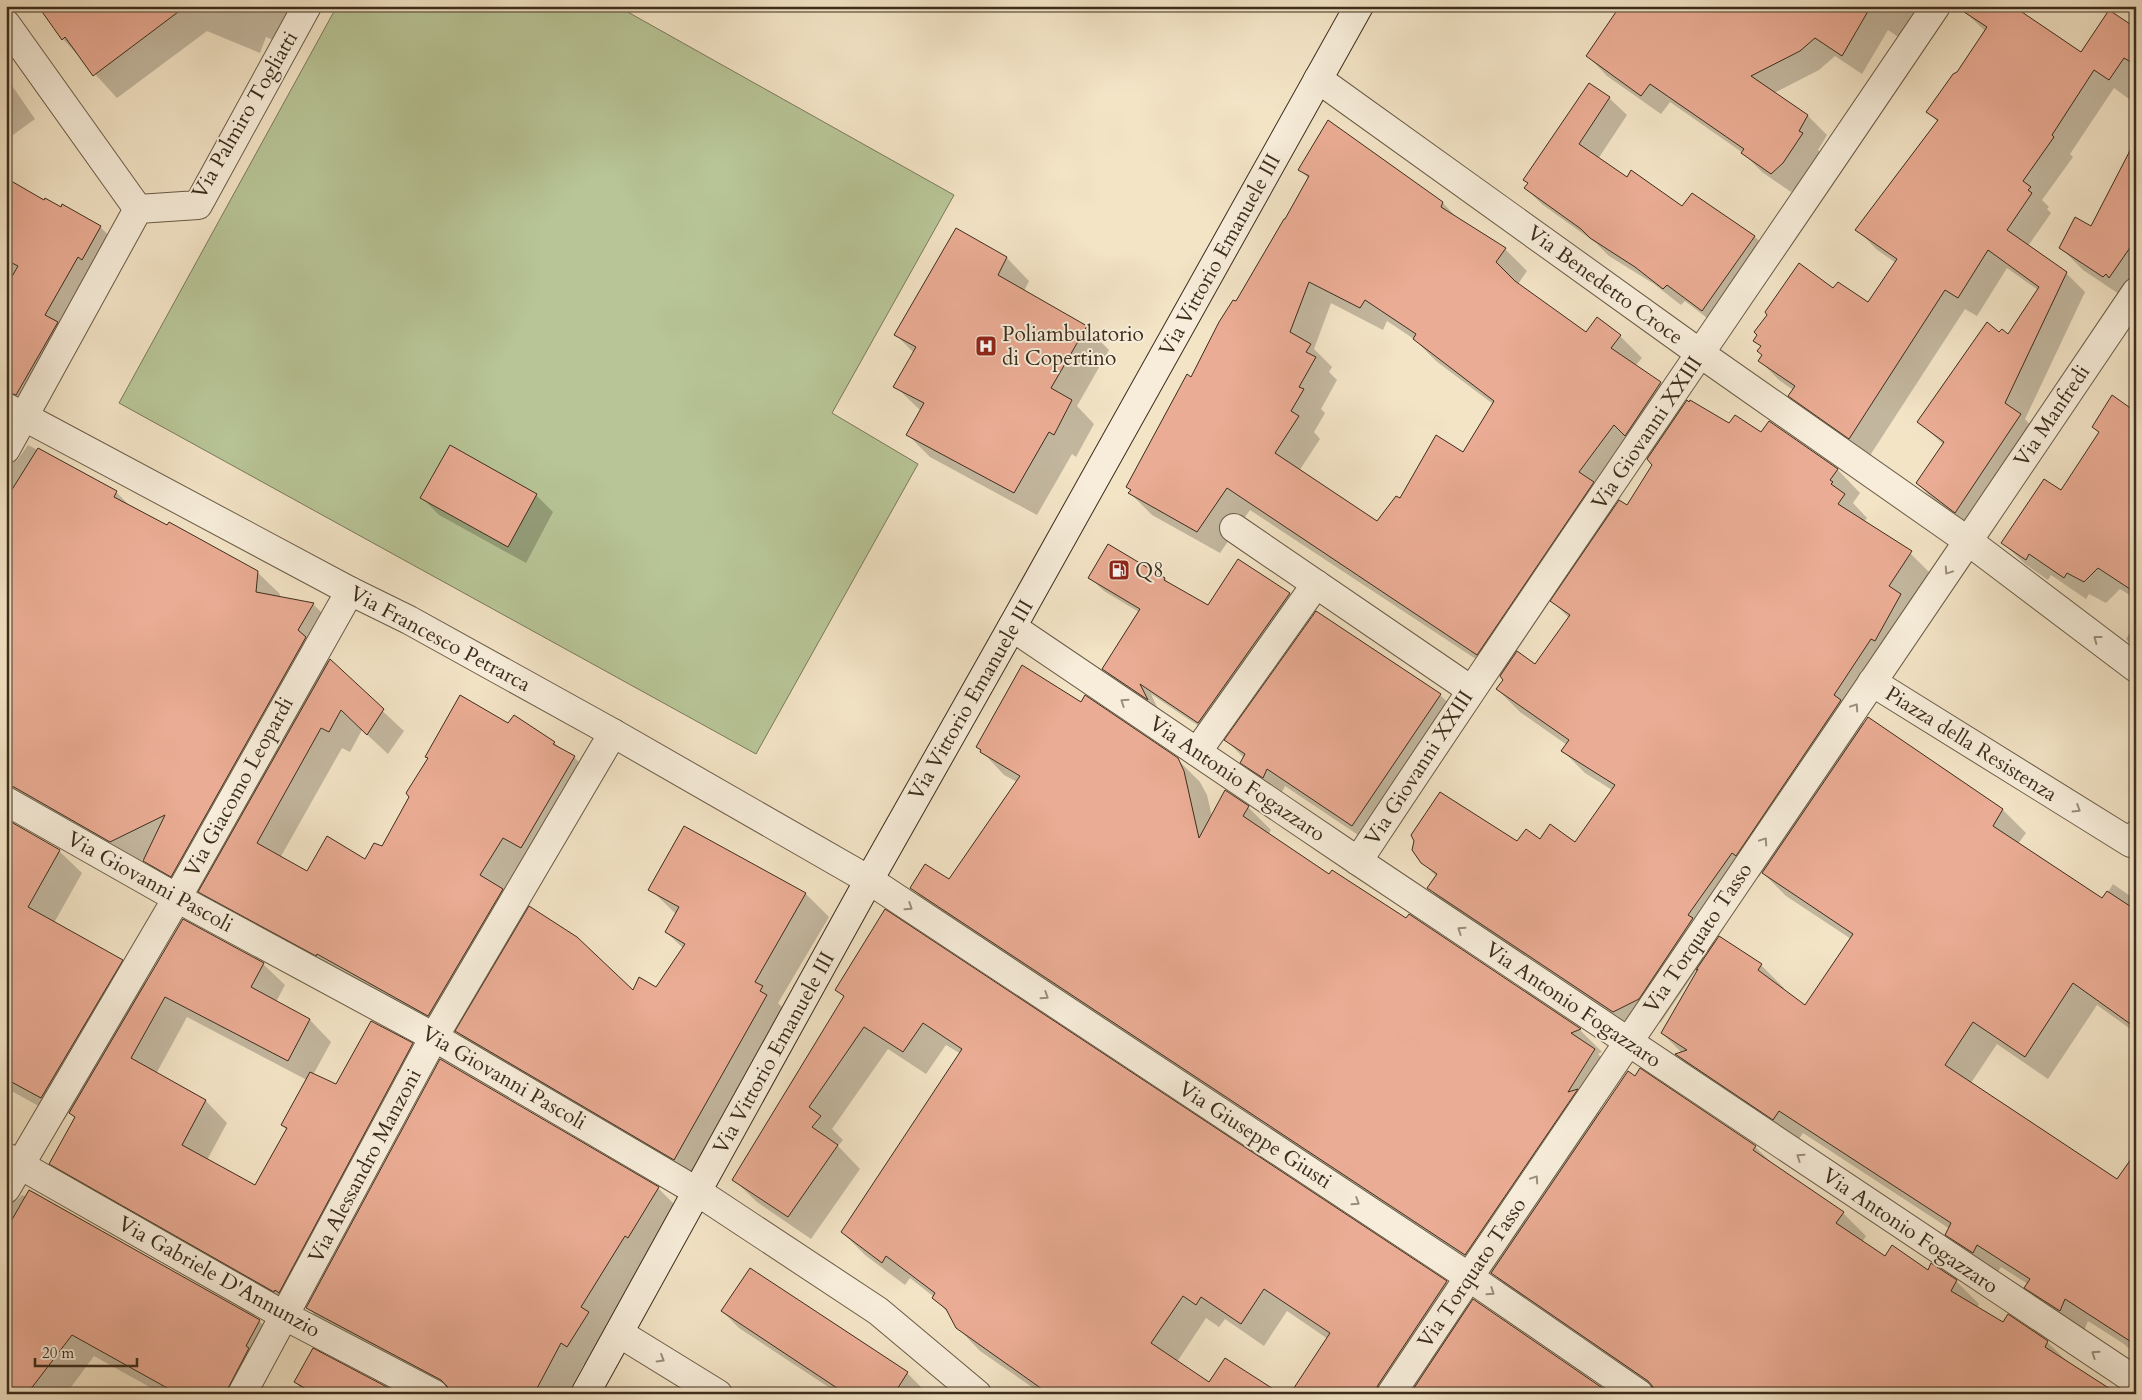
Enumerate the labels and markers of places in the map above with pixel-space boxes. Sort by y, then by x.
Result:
place label: Poliambulatorio di Copertino [1002,320,1144,373]
hospital icon: Poliambulatorio di Copertino [974,334,998,358]
place label: Q8 [1135,556,1164,585]
fuel station icon: Q8 [1107,558,1131,582]

